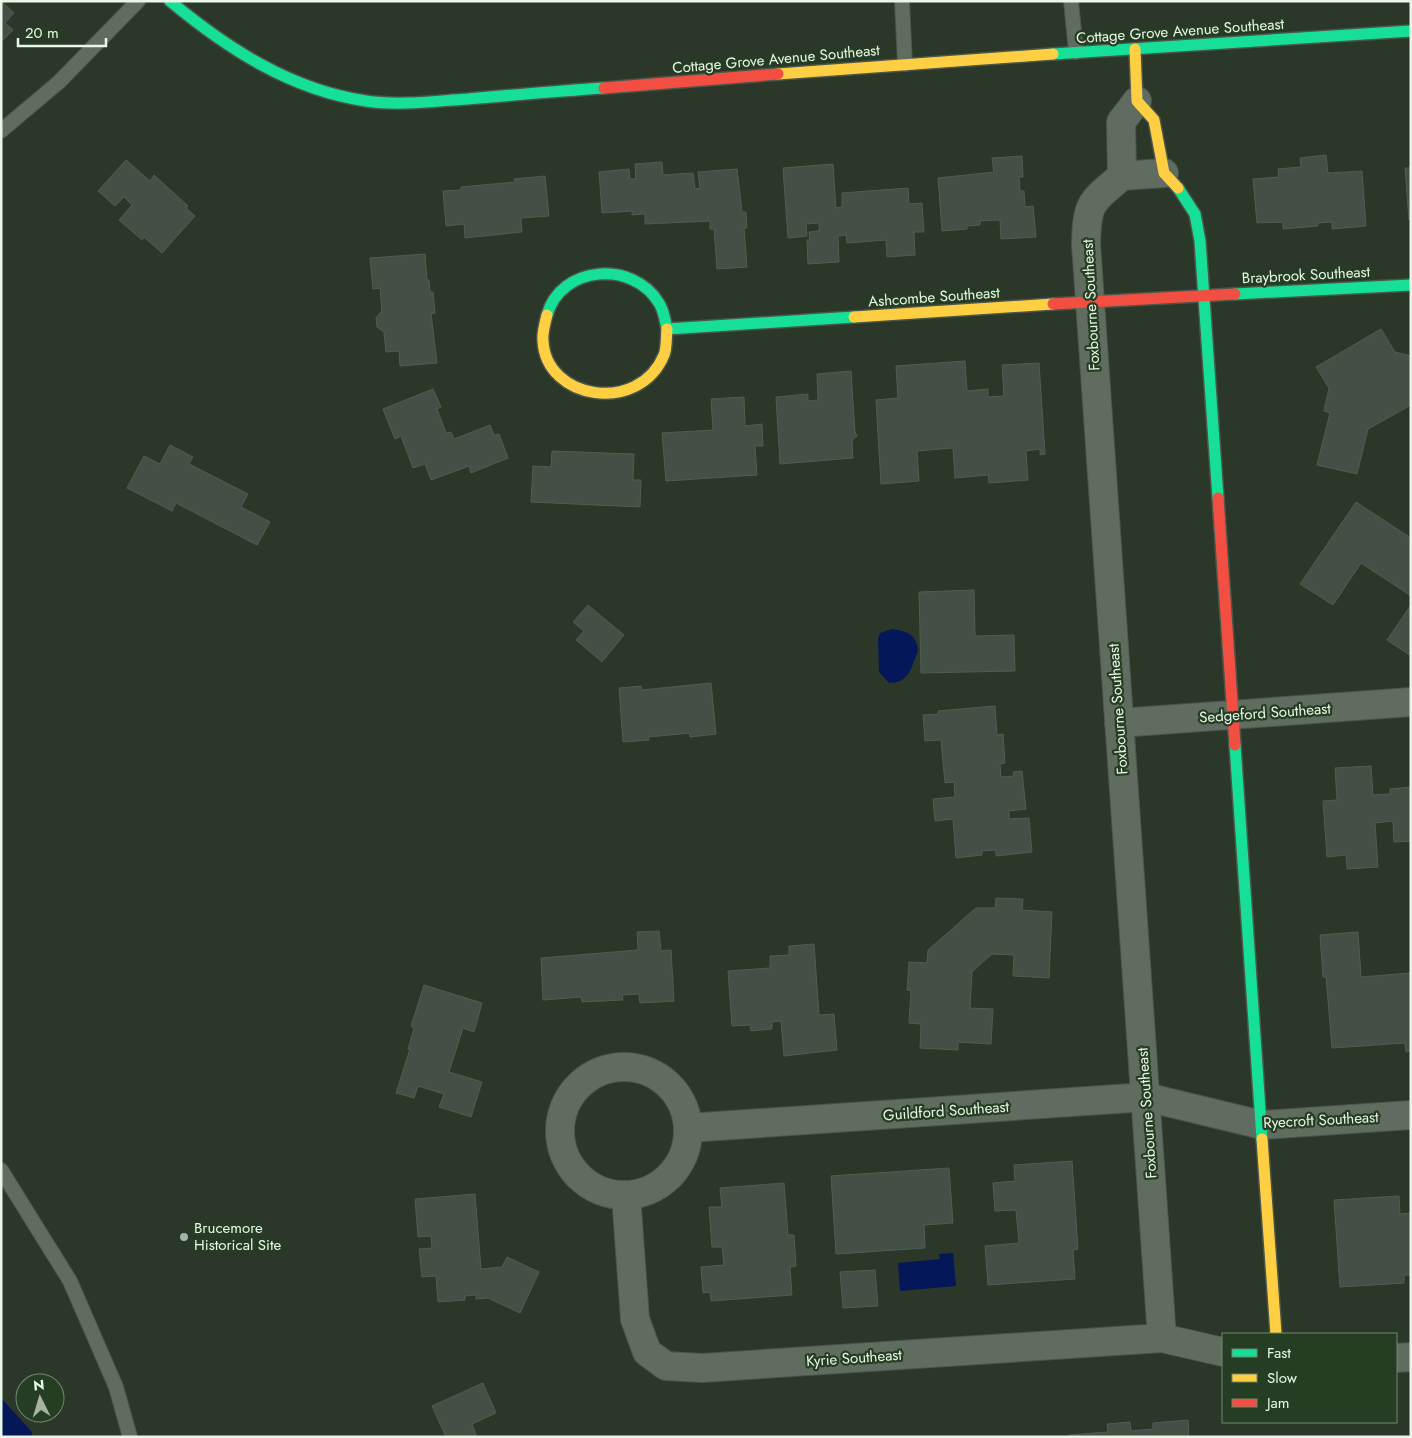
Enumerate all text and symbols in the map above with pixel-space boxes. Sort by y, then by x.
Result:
street label: Cottage Grove Avenue Southeast [1075,13,1285,49]
scale bar [18,15,105,47]
text: 20 m [25,22,59,44]
street label: Cottage Grove Avenue Southeast [671,39,881,79]
street label: Foxbourne Southeast [1077,238,1105,371]
street label: Braybrook Southeast [1241,261,1371,289]
street label: Ashcombe Southeast [867,281,1001,313]
street label: Foxbourne Southeast [1102,642,1134,775]
street label: Sedgeford Southeast [1198,697,1332,729]
street label: Foxbourne Southeast [1131,1046,1163,1179]
street label: Guildford Southeast [882,1096,1010,1126]
street label: Ryecroft Southeast [1263,1106,1380,1134]
place label: Brucemore Historical Site [194,1217,282,1256]
marker: Brucemore Historical Site [178,1231,190,1243]
legend [1222,1333,1397,1423]
text: Fast [1267,1342,1291,1364]
street label: Kyrie Southeast [805,1344,903,1372]
text: Slow [1267,1367,1298,1389]
north arrow [15,1373,65,1423]
text: N [32,1375,45,1395]
text: Jam [1265,1392,1290,1414]

